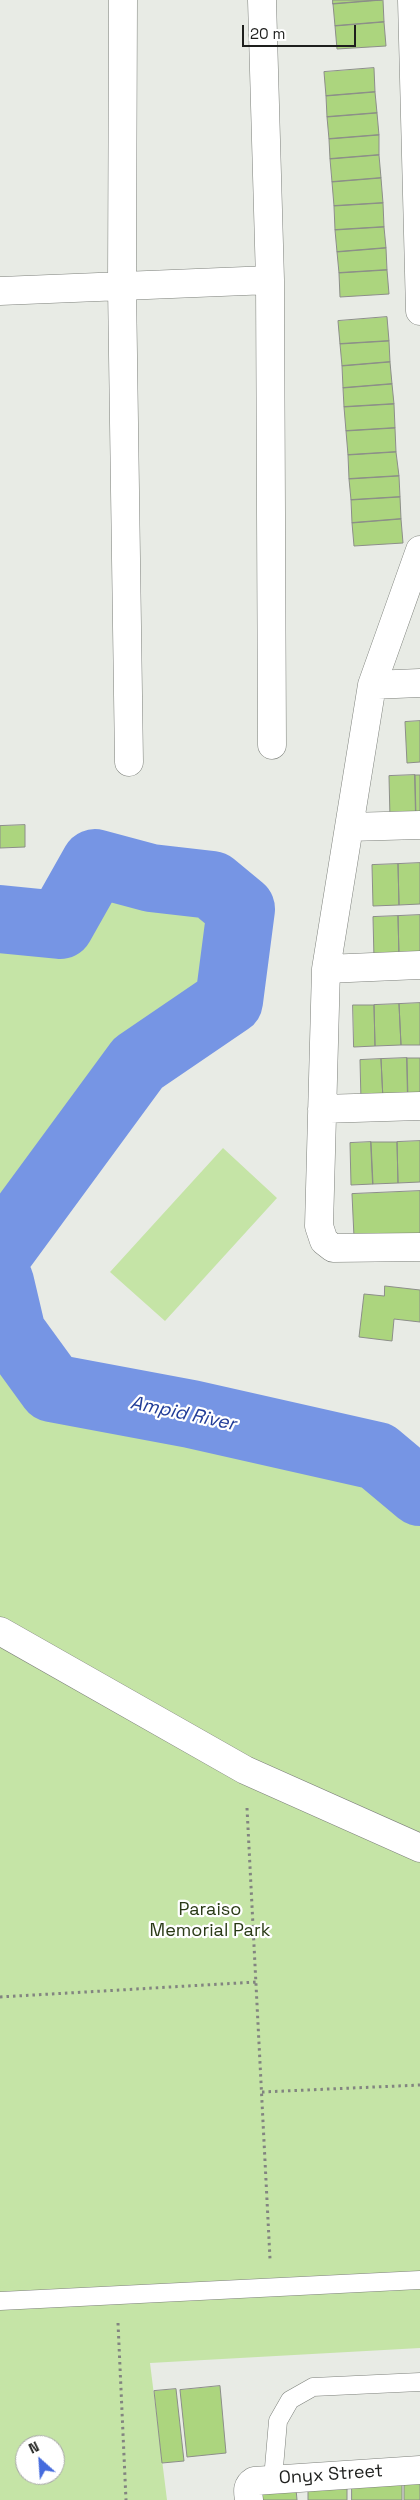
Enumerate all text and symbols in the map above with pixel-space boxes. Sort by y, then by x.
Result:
scale bar [245,15,359,47]
text: 20 m [250,24,285,43]
water label: Ampid River [128,1392,238,1436]
park label: Paraiso Memorial Park [150,1899,270,1942]
north arrow [15,2435,65,2485]
text: N [26,2437,42,2458]
street label: Onyx Street [278,2461,384,2489]

